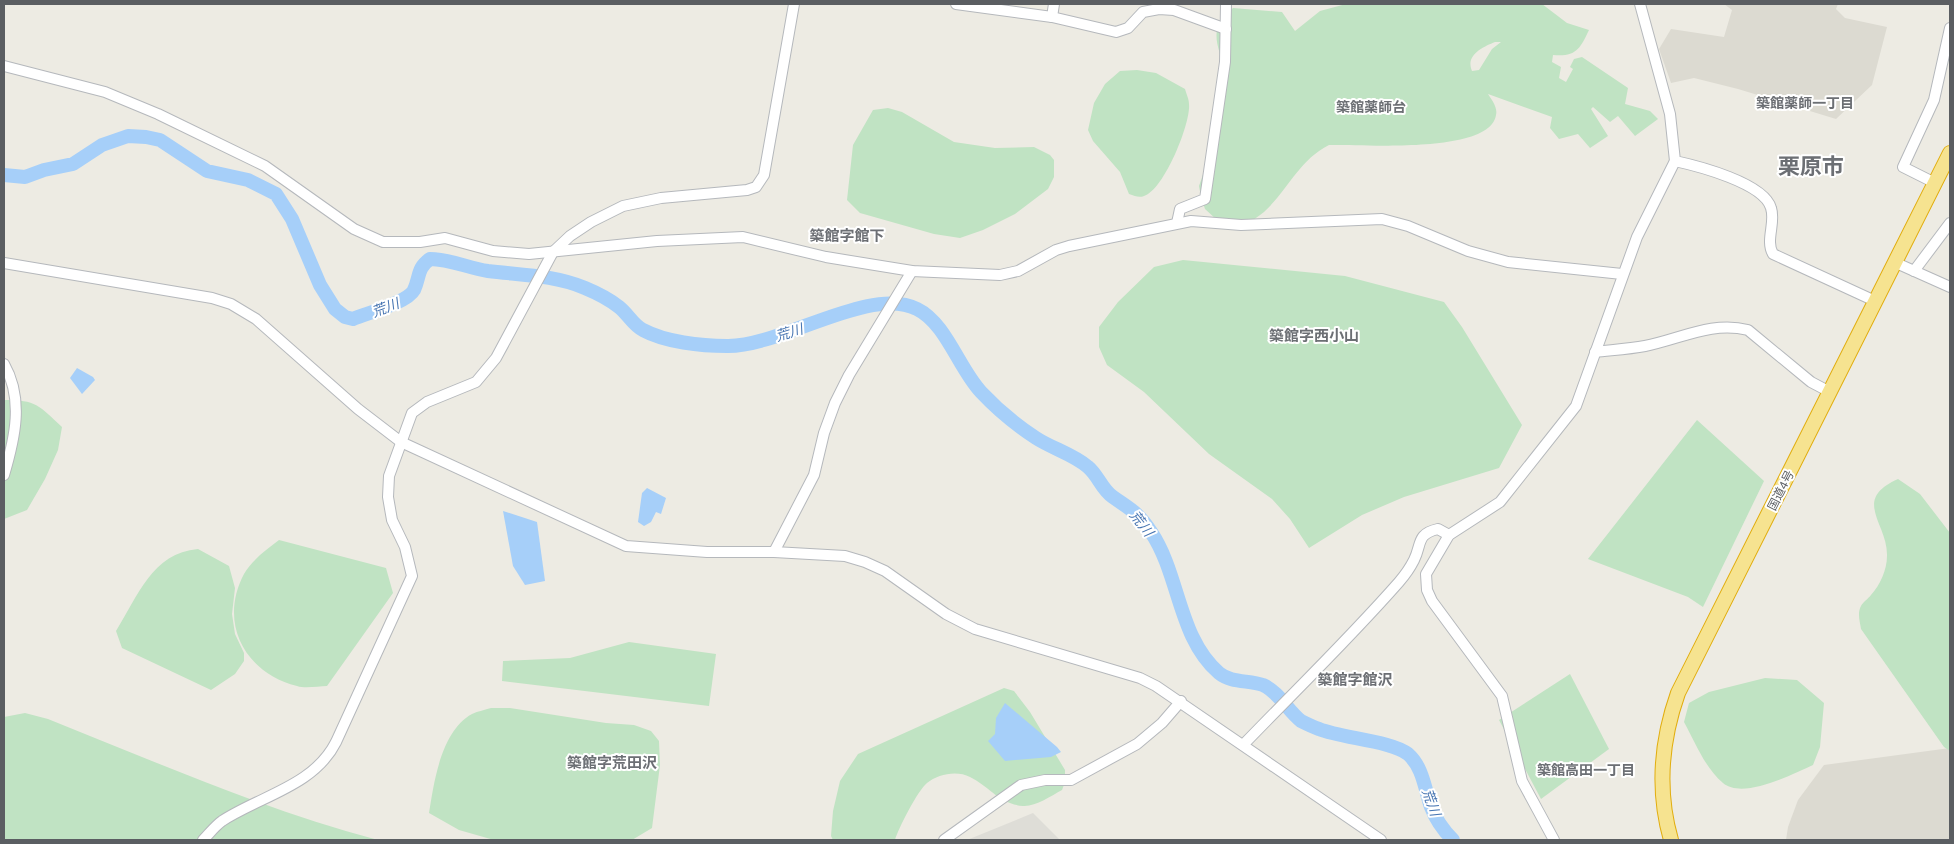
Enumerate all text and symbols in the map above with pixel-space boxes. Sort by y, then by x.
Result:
district label: 築館薬師一丁目 [1756,94,1854,111]
district label: 築館薬師台 [1336,98,1406,115]
district label: 栗原市 [1778,152,1844,179]
district label: 築館字館下 [809,226,885,244]
water label: 荒川 [369,293,403,320]
water label: 荒川 [773,319,807,344]
district label: 築館字西小山 [1269,326,1359,344]
street label: 国道4号 [1764,468,1796,512]
water label: 荒川 [1127,507,1159,541]
district label: 築館字館沢 [1317,670,1393,688]
district label: 築館字荒田沢 [567,753,657,771]
district label: 築館高田一丁目 [1537,761,1635,778]
water label: 荒川 [1419,786,1445,820]

